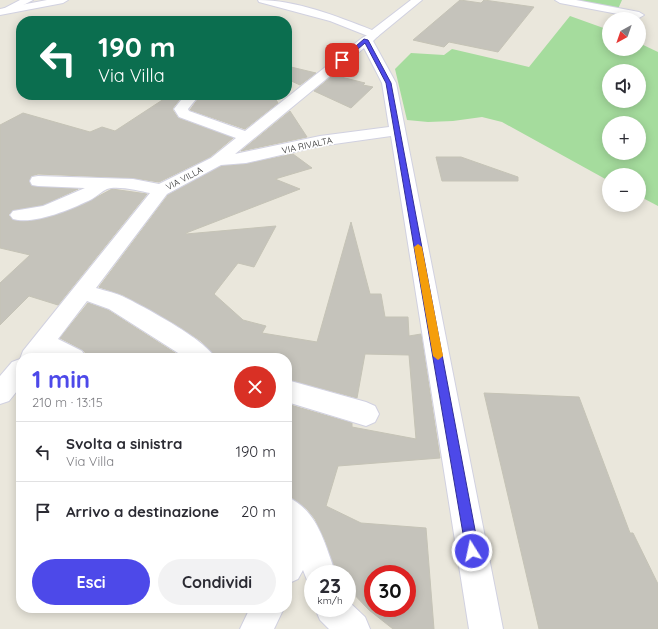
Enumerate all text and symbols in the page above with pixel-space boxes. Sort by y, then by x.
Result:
north arrow [602,12,646,56]
map controls [602,12,646,212]
text: 190 m [98,29,176,64]
icon: left [32,32,84,84]
pin [325,43,359,77]
icon: arrive [331,49,353,71]
text: Via Villa [98,64,165,87]
button: sound [602,64,646,108]
button: + [602,116,646,160]
street label: VIA RIVALTA [281,134,333,156]
street label: VIA VILLA [164,164,204,192]
button: − [602,168,646,212]
text: 1 min [32,364,90,394]
button: close [234,366,276,408]
text: 210 m · 13:15 [32,394,103,410]
text: Svolta a sinistra [66,434,182,453]
icon: left [32,441,54,463]
text: 190 m [235,442,276,461]
text: Via Villa [66,453,114,469]
icon: arrive [32,501,54,523]
text: Arrivo a destinazione [66,502,219,521]
text: 20 m [241,502,276,521]
position arrow [451,530,493,572]
button: Esci [32,559,150,605]
button: Condividi [158,559,276,605]
speed limit sign: 30 [364,565,416,617]
text: 23 [319,573,341,598]
text: km/h [317,594,343,607]

